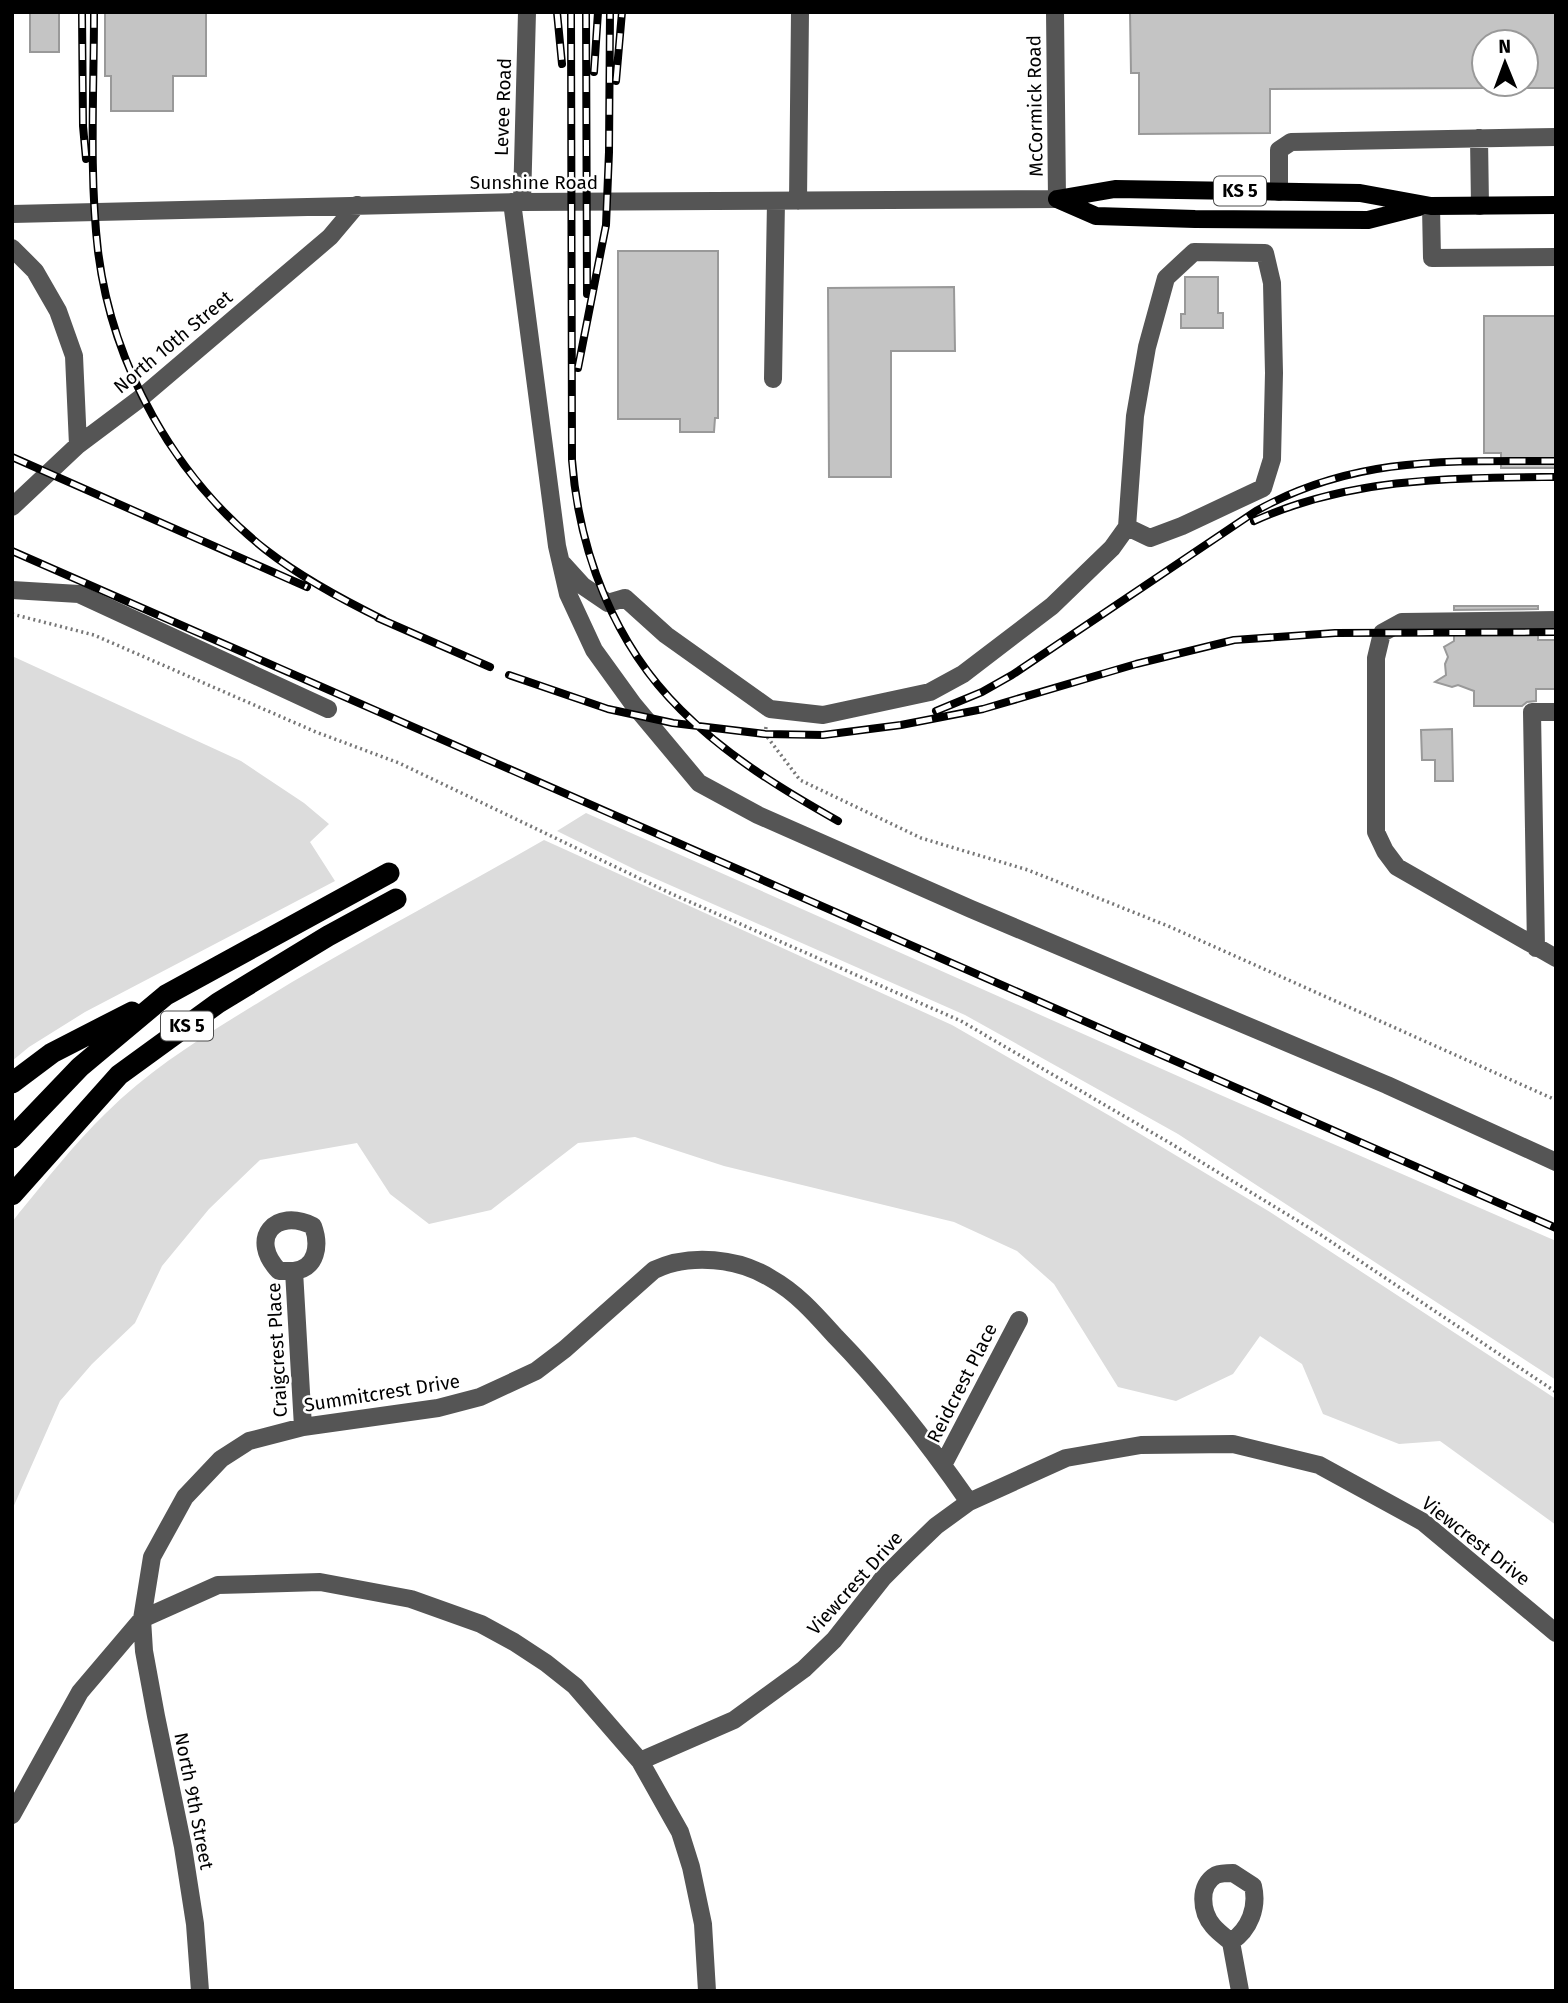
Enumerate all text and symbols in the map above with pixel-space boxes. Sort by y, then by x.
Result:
north arrow [1470,28,1540,98]
street label: McCormick Road [1022,35,1048,177]
text: N [1498,35,1511,58]
street label: Levee Road [490,58,516,156]
street label: Sunshine Road [470,171,598,194]
road number: KS 5 [1214,176,1266,206]
street label: North 10th Street [109,286,237,398]
road number: KS 5 [161,1012,213,1041]
street label: Craigcrest Place [262,1282,292,1418]
street label: Reidcrest Place [922,1319,1002,1447]
street label: Summitcrest Drive [302,1369,462,1417]
street label: Viewcrest Drive [1417,1491,1535,1591]
street label: Viewcrest Drive [802,1526,908,1640]
street label: North 9th Street [169,1731,219,1872]

